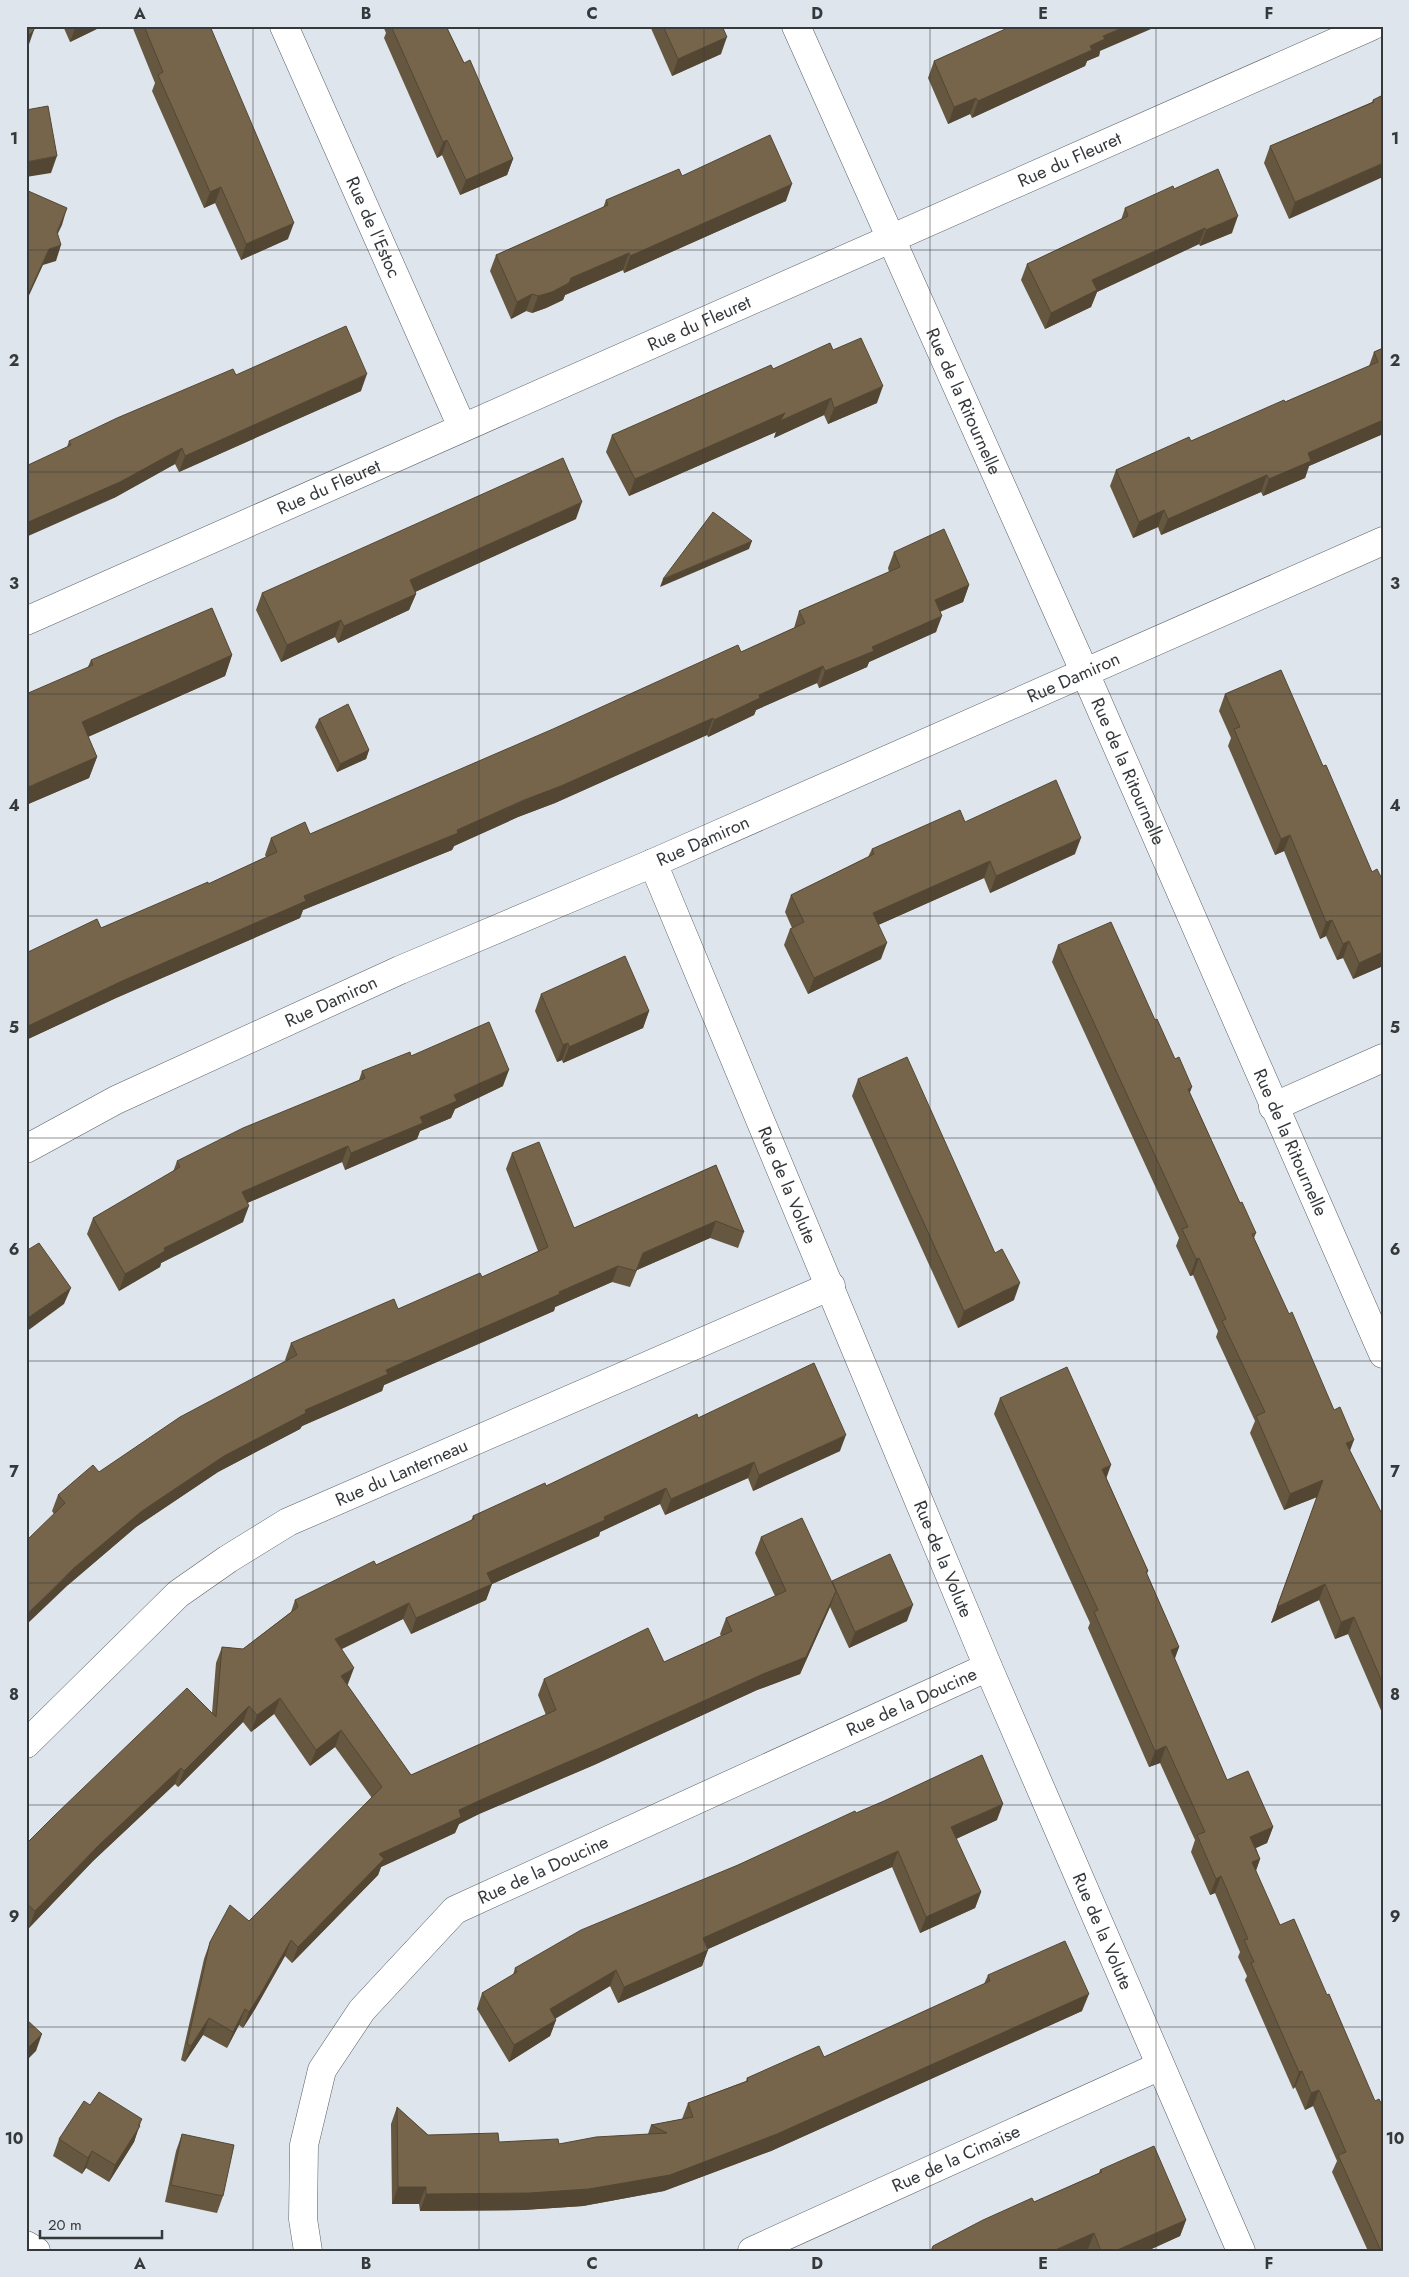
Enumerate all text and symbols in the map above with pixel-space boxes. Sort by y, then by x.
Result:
text: A [133,2,146,25]
text: B [361,2,371,25]
text: C [586,2,598,25]
text: D [811,2,823,25]
text: E [1038,2,1048,25]
text: F [1265,2,1273,25]
street label: Rue du Fleuret [1014,125,1126,194]
text: 1 [10,127,18,150]
text: 1 [1391,127,1399,150]
street label: Rue de l'Estoc [339,172,407,282]
street label: Rue du Fleuret [643,289,756,358]
street label: Rue de la Ritournelle [919,324,1008,479]
text: 2 [9,349,19,372]
text: 2 [1390,349,1400,372]
street label: Rue du Fleuret [273,453,385,521]
text: 3 [9,572,19,595]
text: 3 [1390,572,1400,595]
street label: Rue Damiron [1023,646,1124,709]
street label: Rue de la Ritournelle [1084,694,1172,849]
text: 4 [8,794,20,817]
text: 4 [1389,794,1401,817]
street label: Rue Damiron [652,809,753,873]
street label: Rue Damiron [281,969,382,1034]
text: 5 [9,1016,19,1039]
text: 5 [1390,1016,1400,1039]
street label: Rue de la Ritournelle [1247,1065,1334,1220]
street label: Rue de la Volute [751,1123,823,1248]
text: 6 [9,1238,19,1261]
text: 6 [1390,1238,1400,1261]
street label: Rue du Lanterneau [331,1432,472,1513]
text: 7 [9,1460,19,1483]
text: 7 [1390,1460,1400,1483]
street label: Rue de la Volute [907,1496,979,1622]
street label: Rue de la Doucine [842,1661,981,1743]
text: 8 [9,1683,19,1706]
text: 8 [1390,1683,1400,1706]
street label: Rue de la Doucine [474,1829,613,1911]
street label: Rue de la Volute [1066,1869,1139,1994]
text: 9 [9,1905,19,1928]
text: 9 [1390,1905,1400,1928]
street label: Rue de la Cimaise [888,2118,1024,2199]
text: 10 [5,2127,23,2150]
text: 10 [1386,2127,1404,2150]
scale bar [40,2207,162,2239]
text: 20 m [48,2214,82,2236]
text: A [133,2252,146,2275]
text: B [361,2252,371,2275]
text: C [586,2252,598,2275]
text: D [811,2252,823,2275]
text: E [1038,2252,1048,2275]
text: F [1265,2252,1273,2275]

